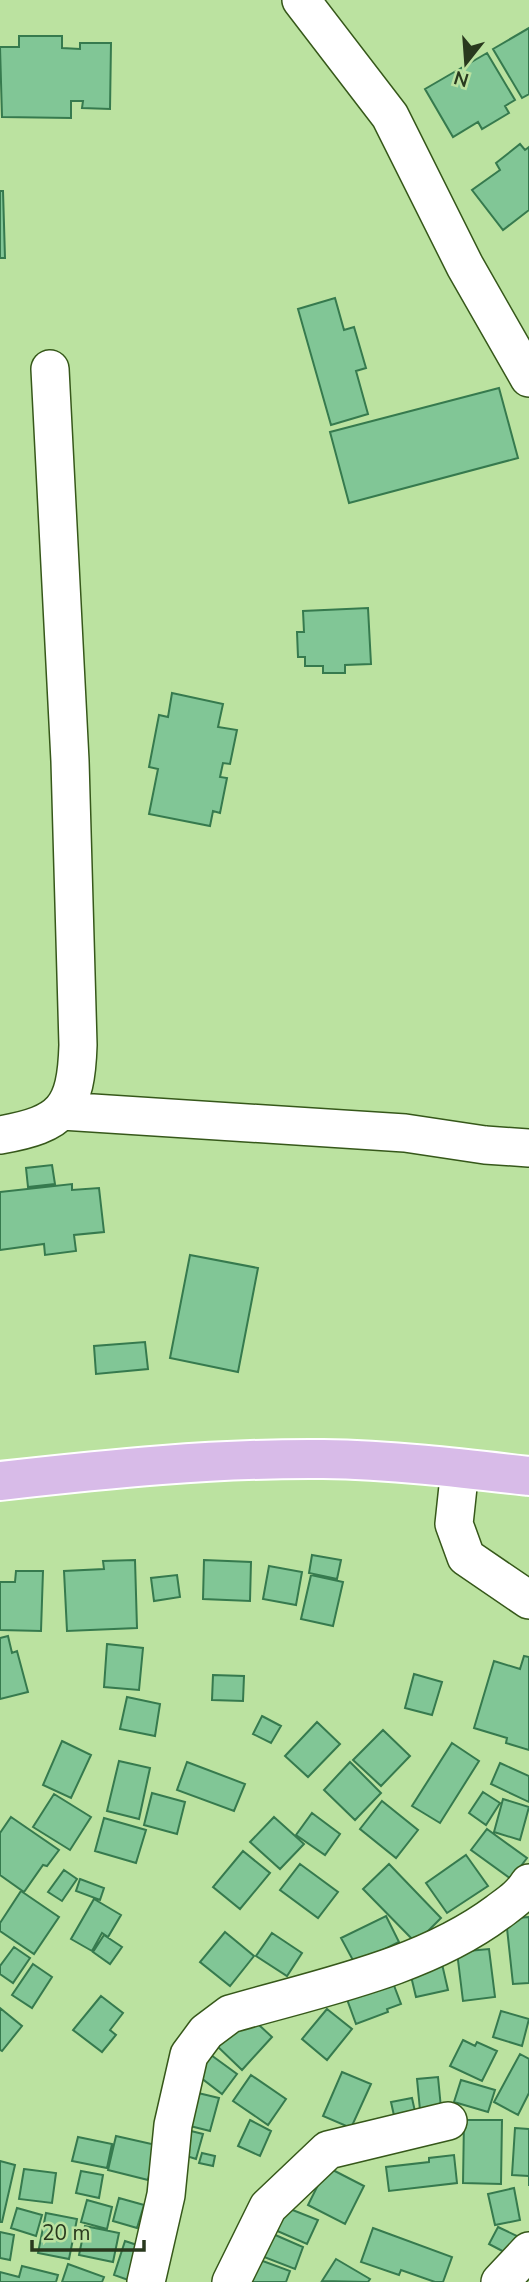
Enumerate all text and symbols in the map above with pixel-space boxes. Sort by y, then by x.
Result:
north arrow [431,28,501,98]
text: N [451,64,472,93]
scale bar [32,2208,144,2252]
text: 20 m [42,2219,91,2247]

